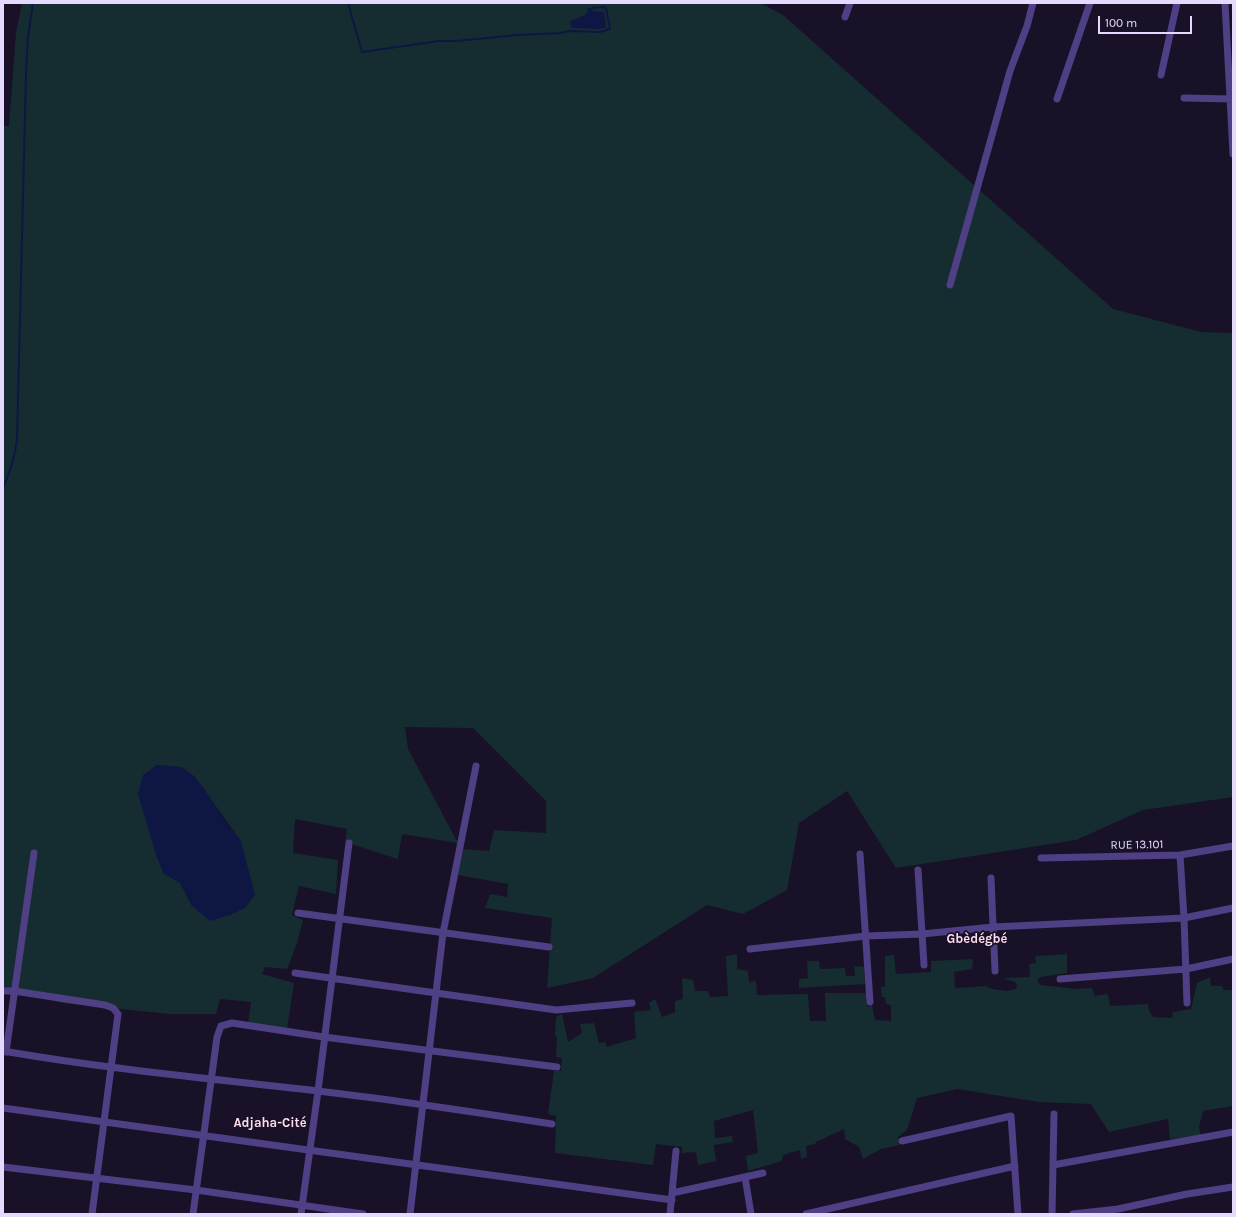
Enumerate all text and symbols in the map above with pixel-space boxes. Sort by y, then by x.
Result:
scale bar [1100,8,1194,34]
text: 100 m [1105,16,1137,30]
street label: RUE 13.101 [1110,837,1164,853]
district label: Gbèdégbé [947,931,1007,947]
district label: Adjaha-Cité [233,1115,307,1131]

